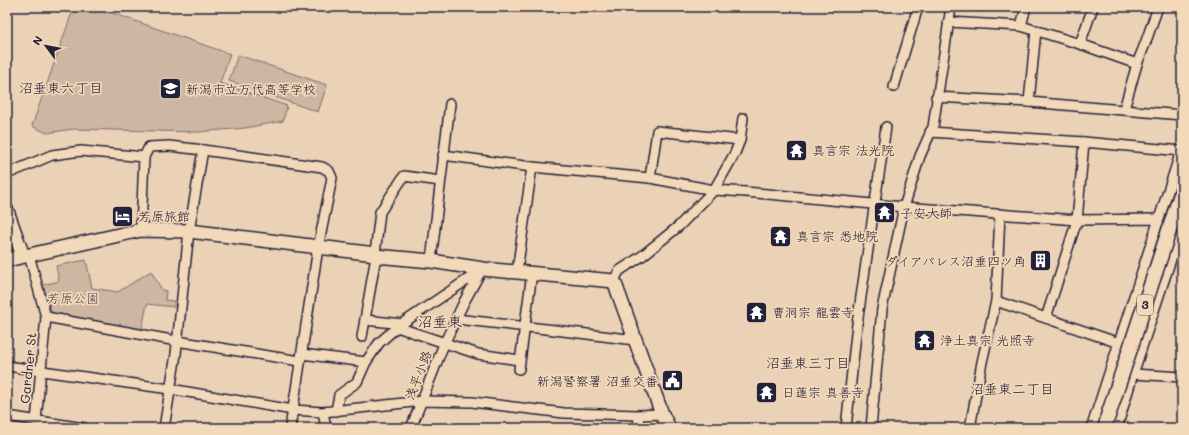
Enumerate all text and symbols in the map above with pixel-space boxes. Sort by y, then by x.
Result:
north arrow [26,26,66,66]
text: N [29,33,46,48]
school or university icon: 新潟市立万代高等学校 [158,76,184,102]
district label: 沼垂東六丁目 [19,78,103,97]
place label: 新潟市立万代高等学校 [186,80,316,97]
temple icon: 真言宗 法光院 [784,137,810,163]
place label: 真言宗 法光院 [812,141,894,158]
temple icon: 子安大師 [872,200,898,226]
hotel icon: 芳原旅館 [109,203,135,229]
place label: 子安大師 [900,204,952,221]
place label: 芳原旅館 [138,207,190,224]
temple icon: 真言宗 悉地院 [767,223,793,249]
place label: 真言宗 悉地院 [796,227,878,244]
building icon: ダイアパレス沼垂四ツ角 [1028,248,1054,274]
place label: ダイアパレス沼垂四ツ角 [885,252,1026,269]
park label: 芳原公園 [47,289,99,306]
road number: 3 [1137,295,1153,315]
temple icon: 曹洞宗 龍雲寺 [744,299,770,325]
place label: 曹洞宗 龍雲寺 [772,303,854,320]
district label: 沼垂東 [417,311,463,331]
temple icon: 浄土真宗 光照寺 [911,327,937,353]
street label: Gardner St [15,331,40,404]
place label: 浄土真宗 光照寺 [940,331,1035,348]
street label: 浅平小路 [400,347,435,402]
district label: 沼垂東三丁目 [766,353,850,372]
public building icon: 新潟警察署 沼垂交番 [660,368,686,394]
place label: 新潟警察署 沼垂交番 [537,372,658,389]
temple icon: 日蓮宗 真善寺 [753,379,779,405]
district label: 沼垂東二丁目 [970,379,1054,398]
place label: 日蓮宗 真善寺 [782,383,864,400]

